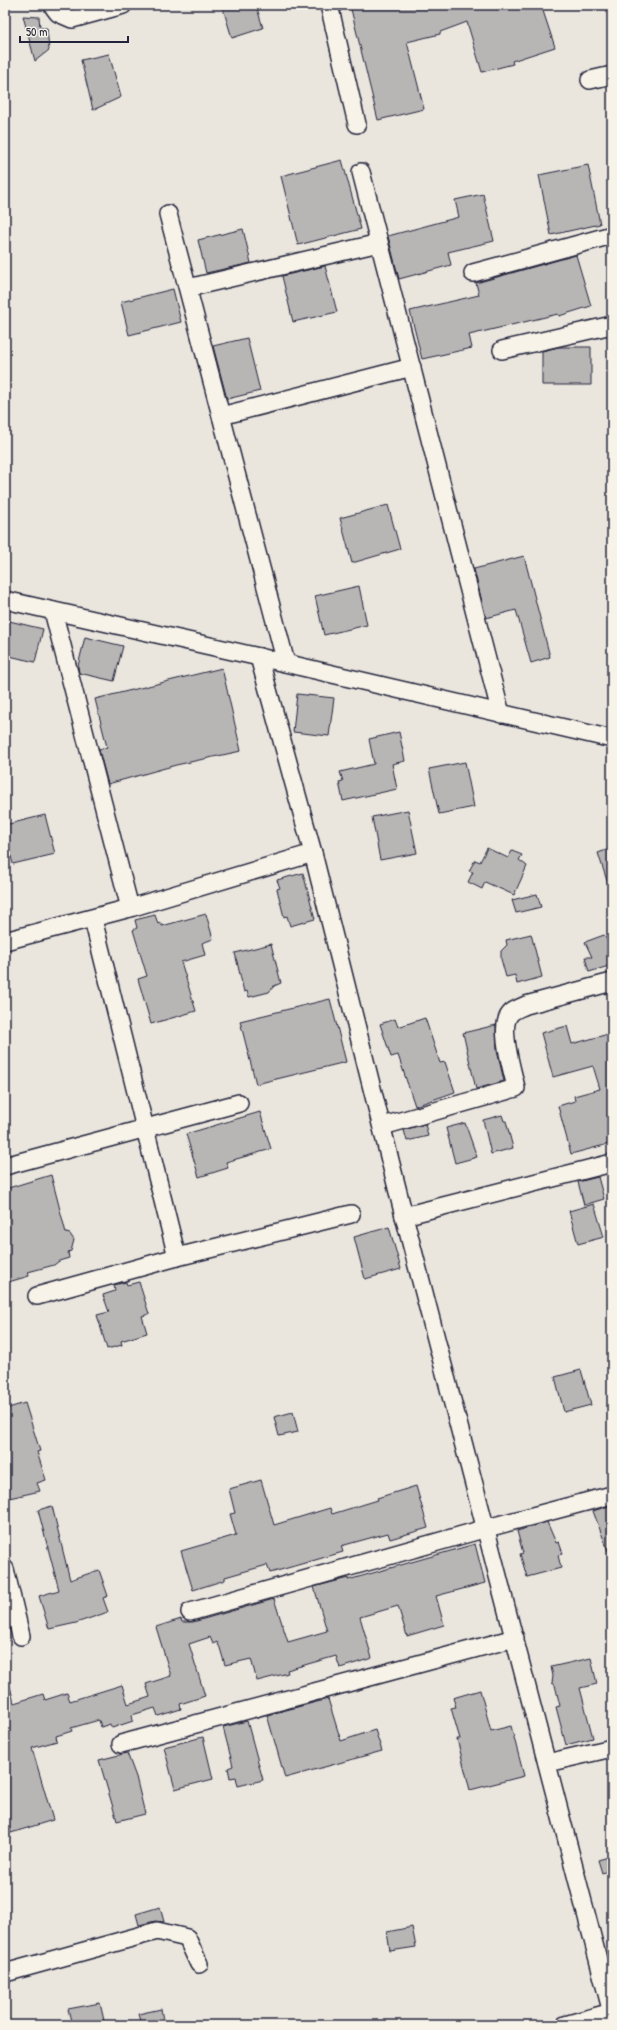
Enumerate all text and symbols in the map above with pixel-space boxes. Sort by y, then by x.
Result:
scale bar [20,18,128,44]
text: 50 m [26,23,47,40]

